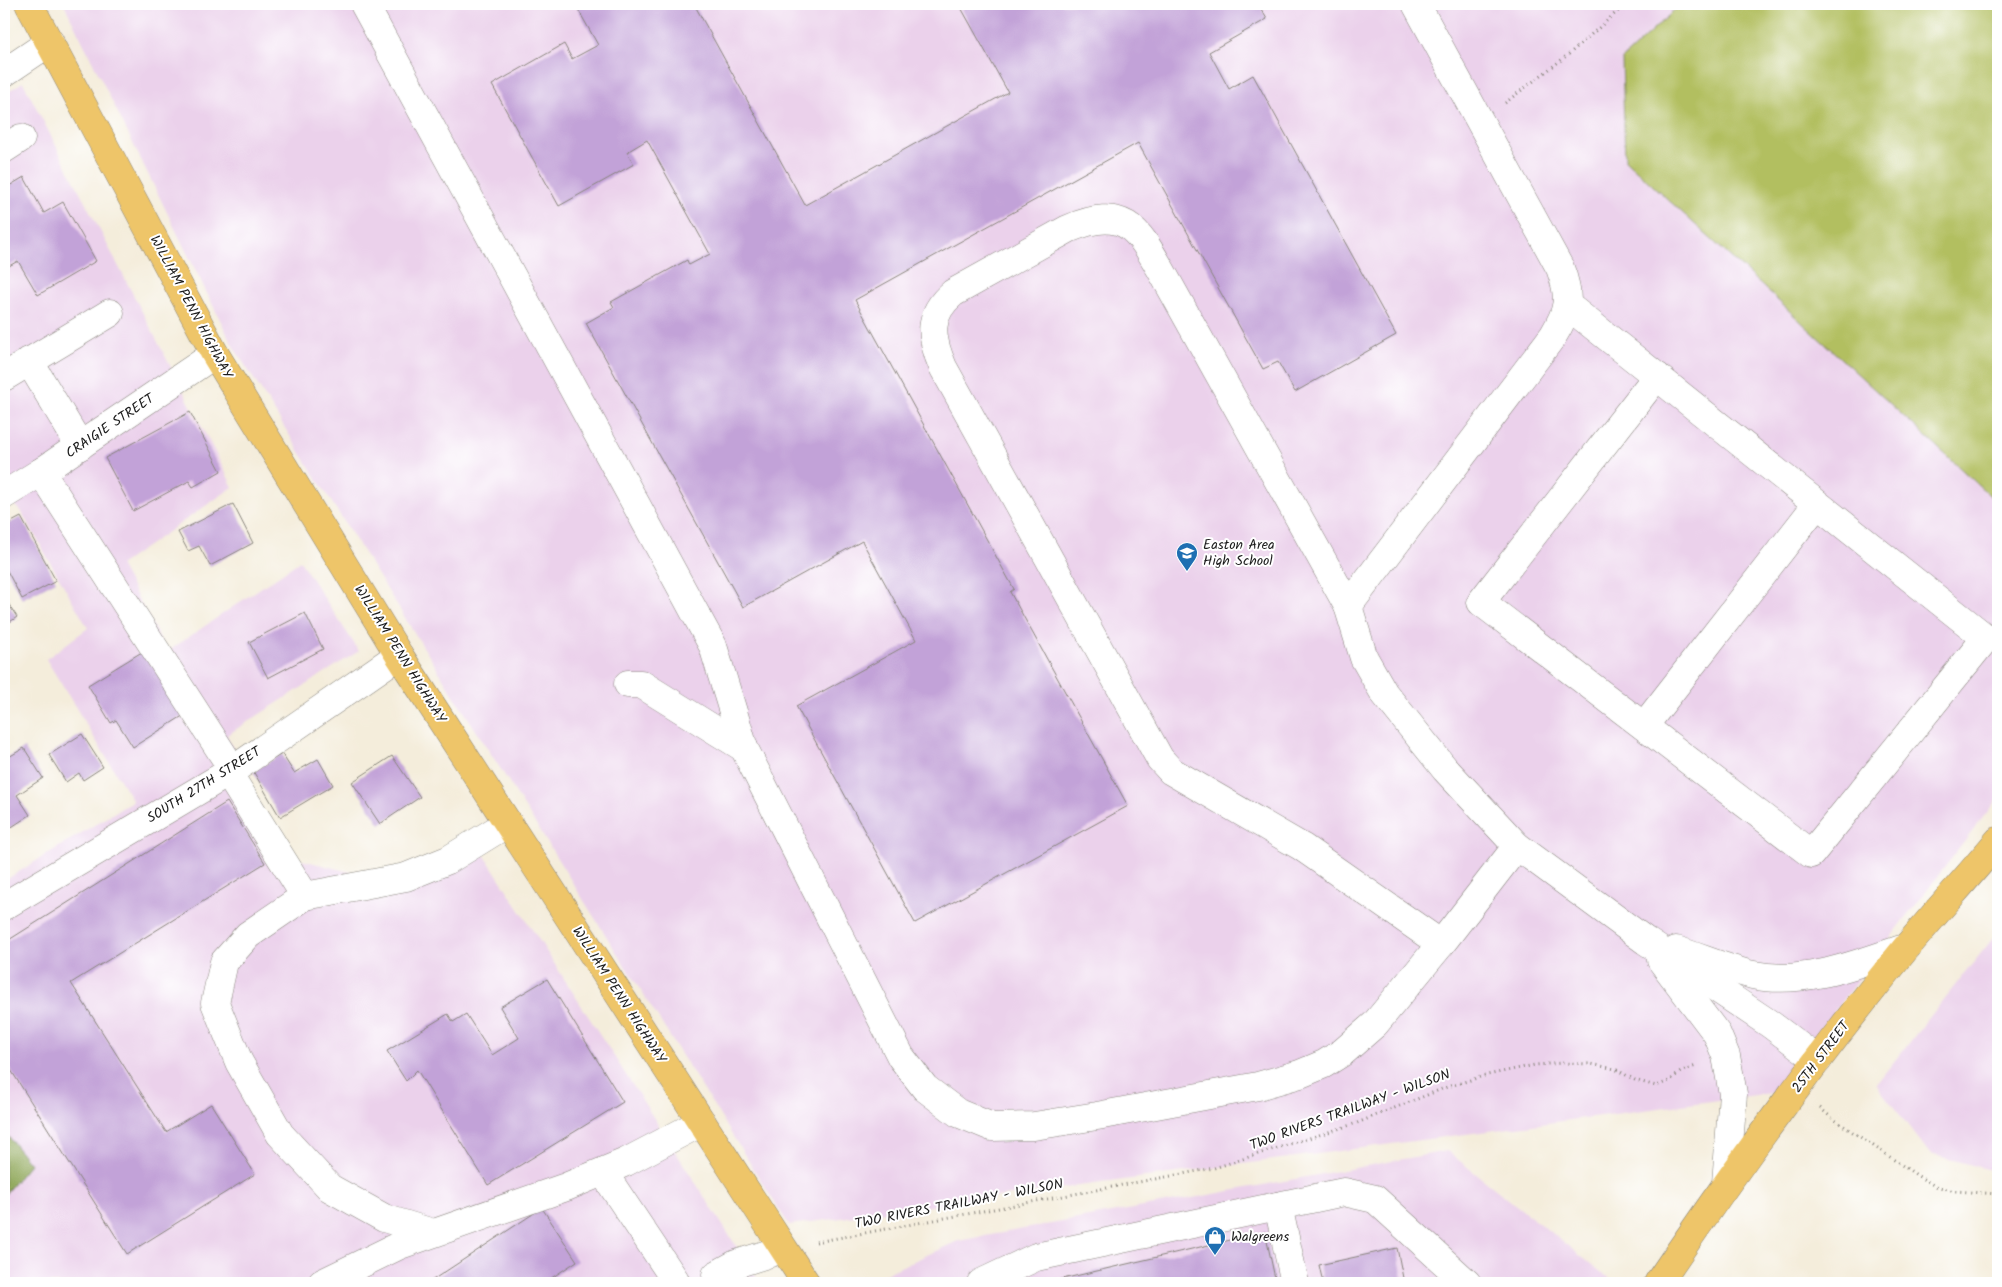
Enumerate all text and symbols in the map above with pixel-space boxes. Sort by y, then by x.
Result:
street label: WILLIAM PENN HIGHWAY [144,231,239,383]
street label: CRAIGIE STREET [61,387,160,464]
place label: Easton Area High School [1203,534,1275,572]
school or university icon: Easton Area High School [1175,541,1199,572]
street label: WILLIAM PENN HIGHWAY [348,580,452,728]
street label: SOUTH 27TH STREET [143,740,267,829]
street label: WILLIAM PENN HIGHWAY [566,922,672,1069]
street label: 25TH STREET [1787,1015,1856,1098]
street label: TWO RIVERS TRAILWAY - WILSON [1247,1063,1454,1157]
street label: TWO RIVERS TRAILWAY - WILSON [853,1173,1066,1235]
shop icon: Walgreens [1203,1225,1227,1256]
place label: Walgreens [1231,1226,1289,1248]

